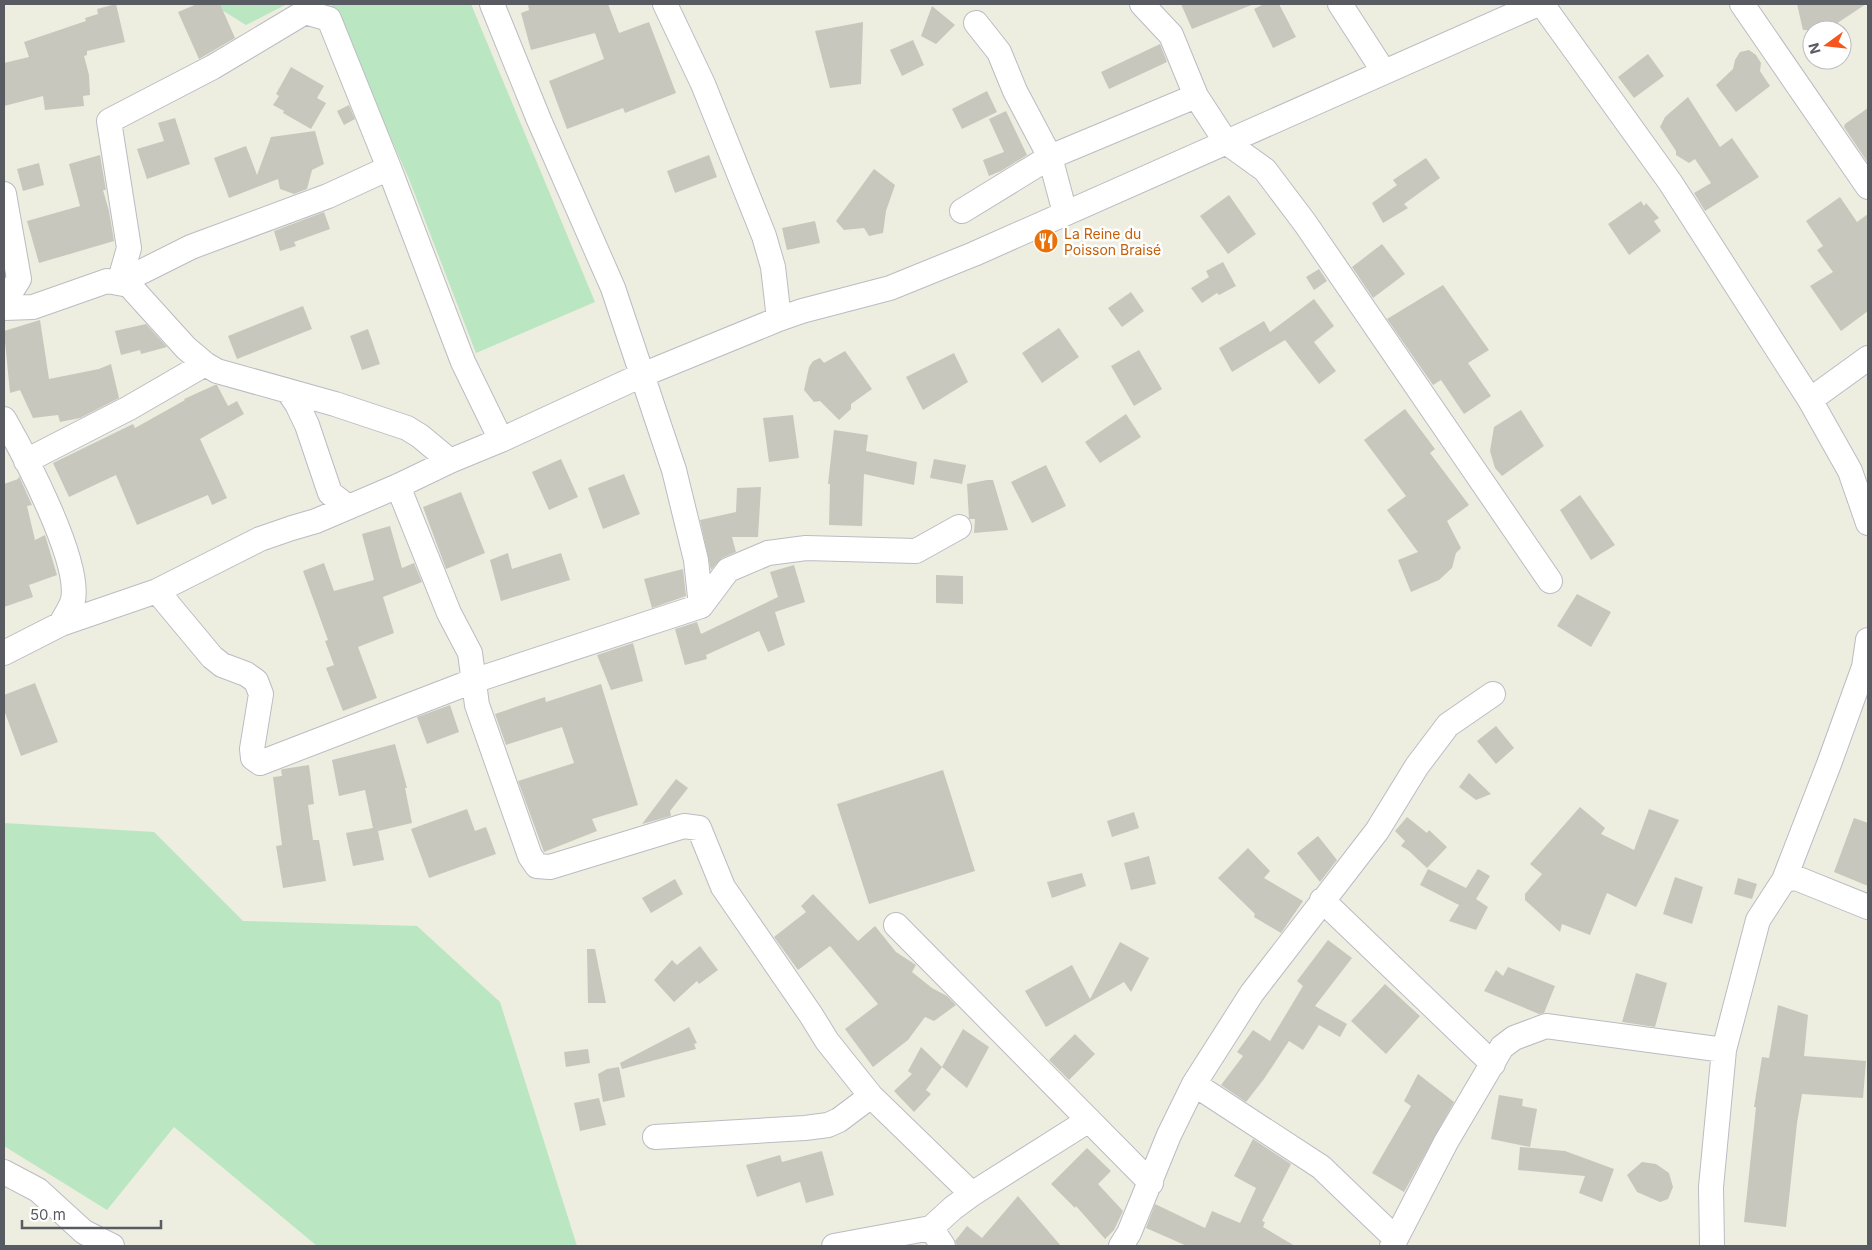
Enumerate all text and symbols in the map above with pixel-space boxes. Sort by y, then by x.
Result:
north arrow [1802,20,1852,70]
text: N [1804,41,1824,56]
place label: La Reine du Poisson Braisé [1064,225,1161,258]
restaurant icon: La Reine du Poisson Braisé [1033,228,1059,254]
scale bar [22,1198,161,1230]
text: 50 m [30,1205,66,1224]

